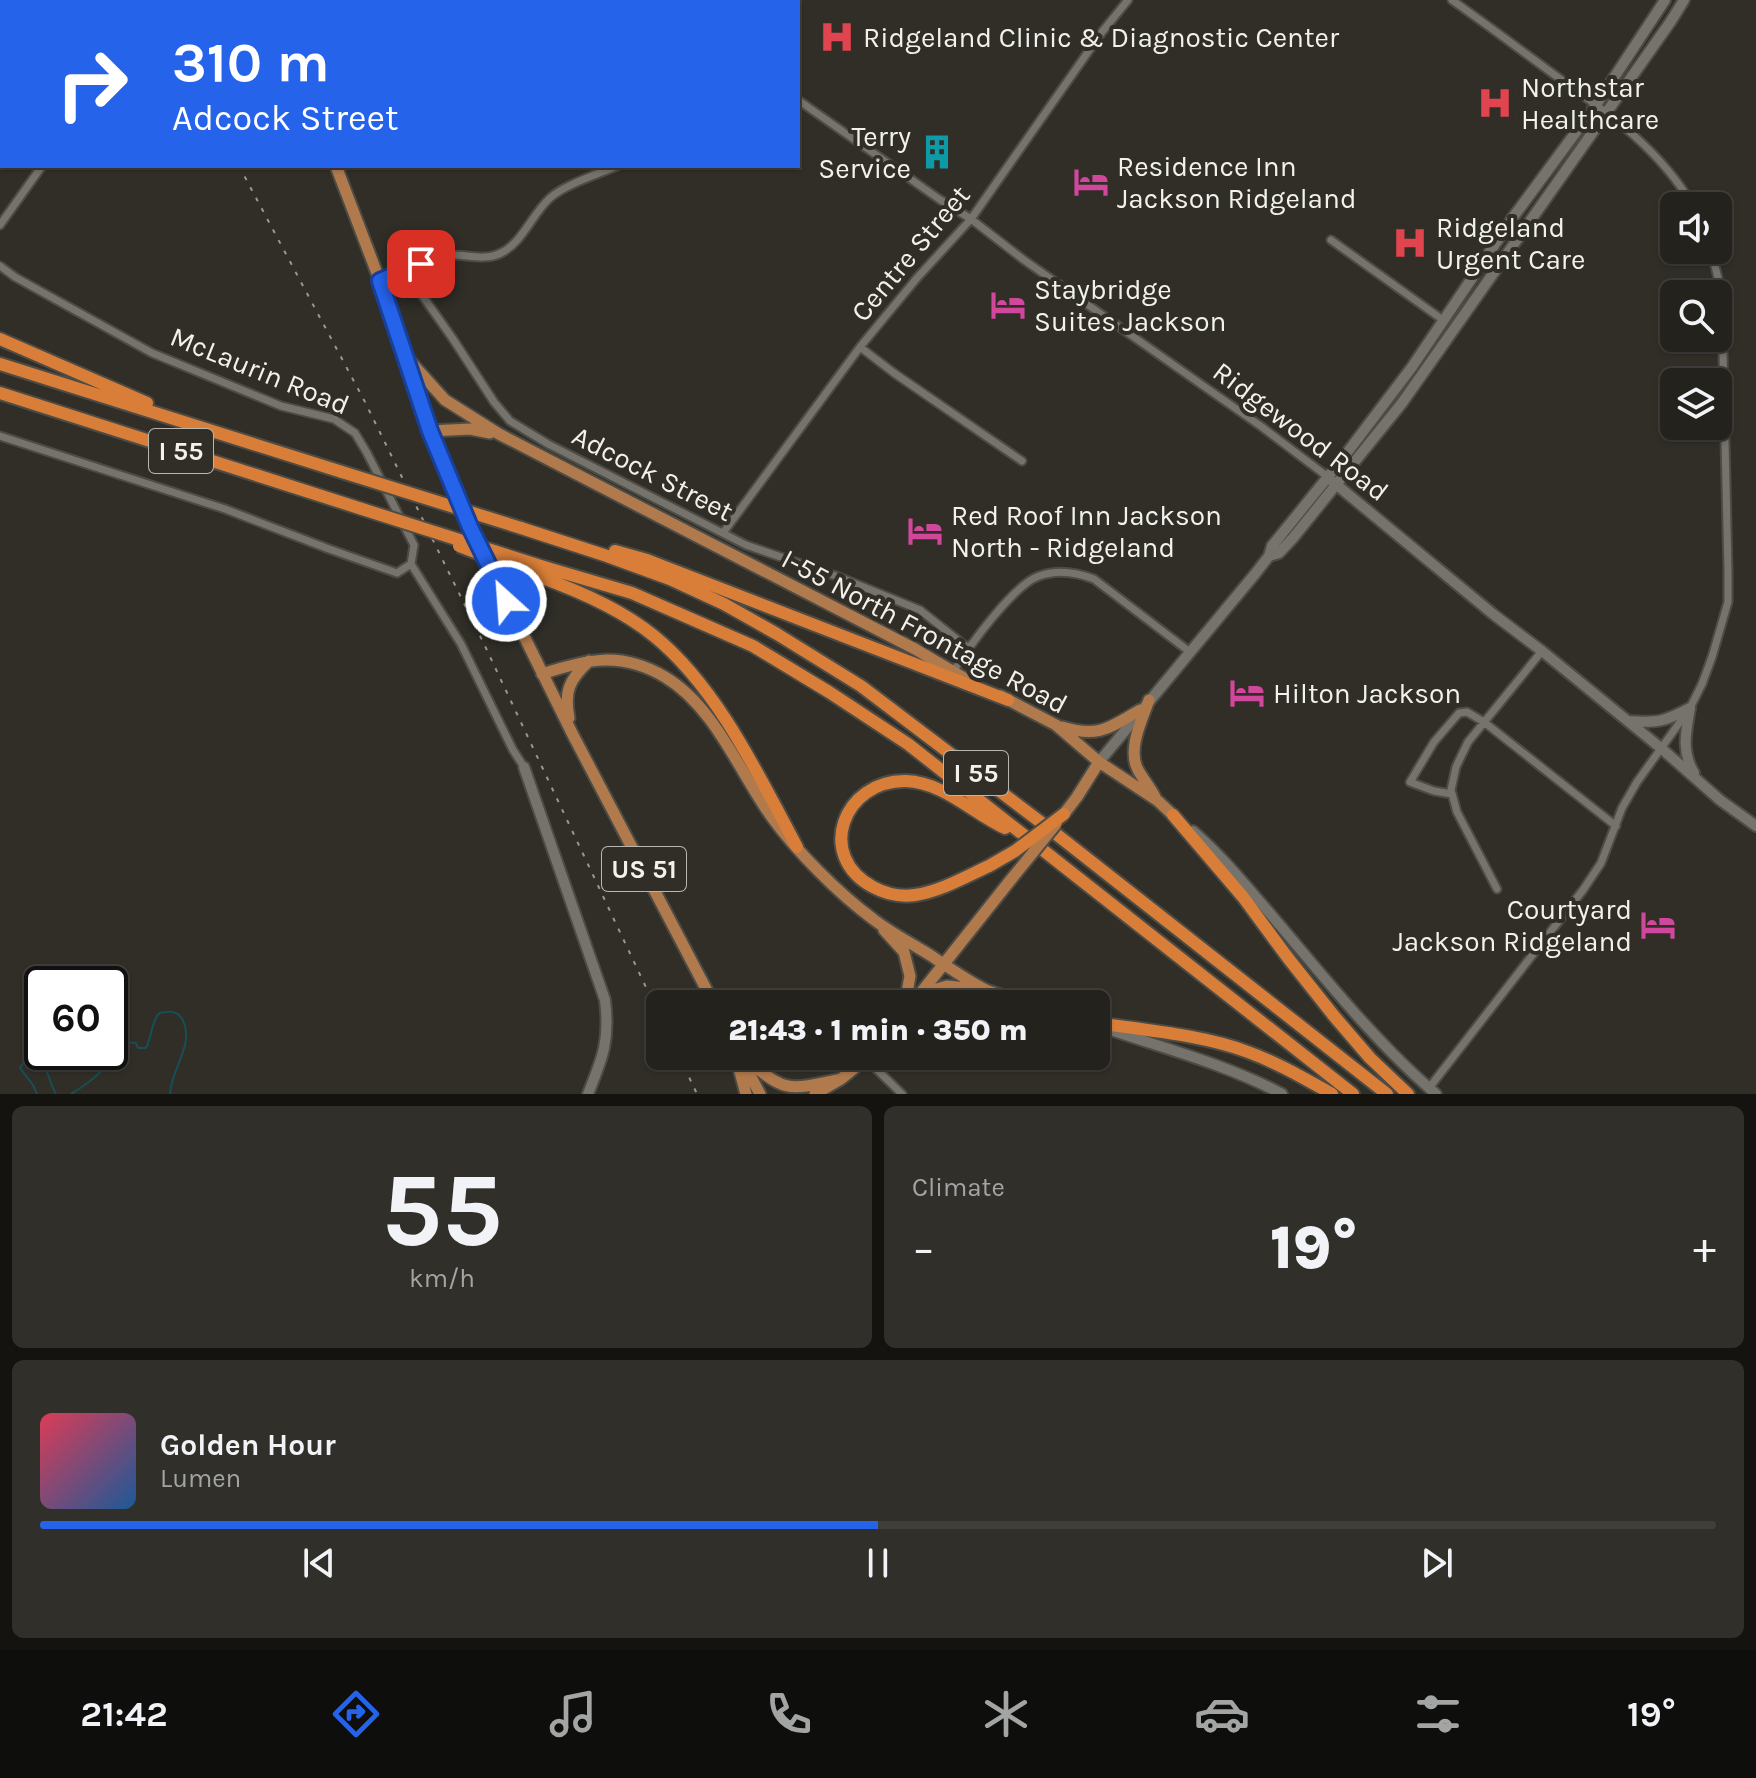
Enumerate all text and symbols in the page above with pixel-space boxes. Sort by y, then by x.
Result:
hospital icon: Ridgeland Clinic & Diagnostic Center [818,18,856,56]
place label: Ridgeland Clinic & Diagnostic Center [863,21,1340,54]
text: 310 m [172,30,330,95]
icon: right [40,32,144,136]
place label: Northstar Healthcare [1521,71,1659,136]
hospital icon: Northstar Healthcare [1476,84,1514,122]
text: Adcock Street [172,97,399,139]
place label: Terry Service [818,120,911,185]
building icon: Terry Service [918,133,956,171]
place label: Residence Inn Jackson Ridgeland [1117,150,1357,215]
hotel icon: Residence Inn Jackson Ridgeland [1072,163,1110,201]
street label: Centre Street [844,179,977,328]
map controls [1660,192,1732,440]
button: sound [1660,192,1732,264]
place label: Ridgeland Urgent Care [1436,211,1585,276]
hospital icon: Ridgeland Urgent Care [1391,224,1429,262]
pin [387,230,455,298]
icon: arrive [399,242,443,286]
place label: Staybridge Suites Jackson [1034,273,1226,338]
button: search [1660,280,1732,352]
hotel icon: Staybridge Suites Jackson [989,286,1027,324]
street label: McLaurin Road [166,320,354,421]
street label: Ridgewood Road [1207,355,1395,508]
button: layers [1660,368,1732,440]
street label: Adcock Street [567,419,739,528]
road number: I 55 [149,429,213,473]
place label: Red Roof Inn Jackson North - Ridgeland [951,499,1222,564]
hotel icon: Red Roof Inn Jackson North - Ridgeland [906,512,944,550]
street label: I-55 North Frontage Road [776,542,1073,721]
position arrow [464,559,548,643]
hotel icon: Hilton Jackson [1228,674,1266,712]
place label: Hilton Jackson [1273,677,1461,710]
road number: I 55 [944,751,1008,795]
road number: US 51 [602,847,686,891]
place label: Courtyard Jackson Ridgeland [1392,893,1632,958]
hotel icon: Courtyard Jackson Ridgeland [1639,906,1677,944]
speed limit sign: 60 [24,966,128,1070]
text: 21:43 · 1 min · 350 m [728,1012,1028,1048]
text: 55 [381,1150,503,1271]
text: Climate [912,1172,1005,1203]
text: 19° [1270,1213,1358,1283]
text: − [912,1223,935,1274]
text: + [1693,1223,1716,1274]
text: km/h [409,1263,475,1294]
text: Golden Hour [160,1427,336,1463]
text: Lumen [160,1463,241,1494]
icon: previous [297,1541,341,1585]
icon: pause [856,1541,900,1585]
icon: next [1415,1541,1459,1585]
icon: directions [328,1686,384,1742]
icon: music [545,1686,601,1742]
icon: phone [761,1686,817,1742]
icon: climate [978,1686,1034,1742]
icon: car [1194,1686,1250,1742]
icon: filters [1410,1686,1466,1742]
text: 21:42 [80,1693,168,1735]
text: 19° [1627,1693,1676,1735]

